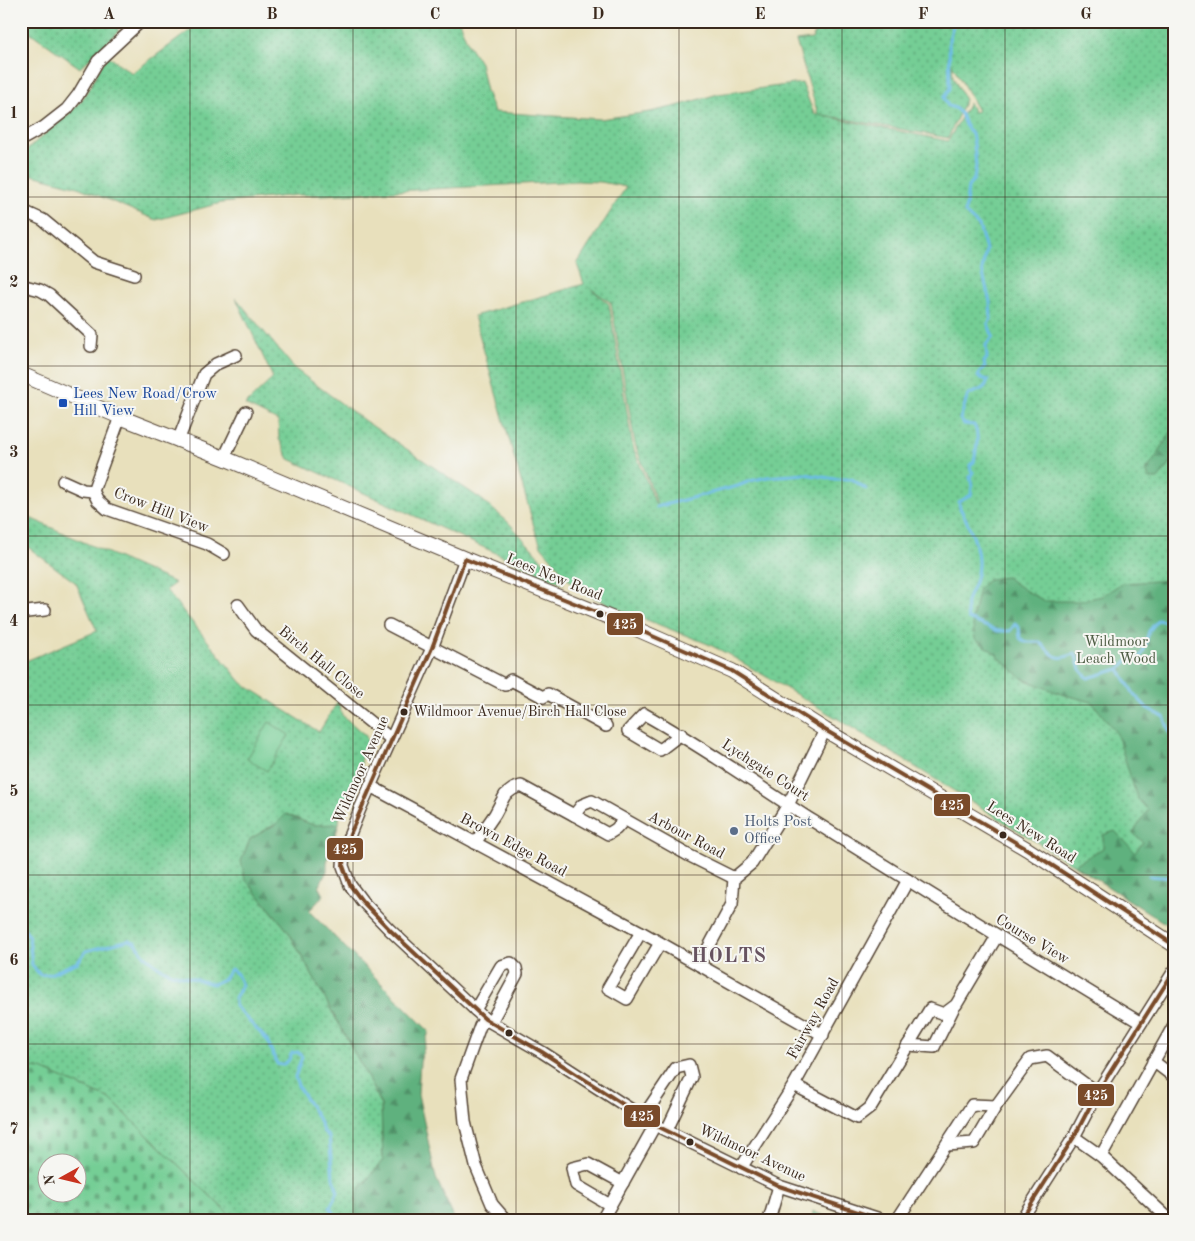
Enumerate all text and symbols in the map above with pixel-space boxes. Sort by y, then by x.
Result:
text: A [103,7,115,23]
text: B [266,7,278,23]
text: C [430,7,440,23]
text: D [592,7,604,23]
text: E [754,7,766,23]
text: F [918,7,929,23]
text: G [1080,7,1092,23]
text: 1 [9,106,19,122]
text: 2 [9,275,19,291]
place label: Lees New Road/Crow Hill View [73,387,217,419]
marker: Lees New Road/Crow Hill View [57,397,69,409]
text: 3 [9,445,19,461]
street label: Crow Hill View [111,486,211,536]
street label: Lees New Road [504,552,604,604]
unlabelled marker [595,609,605,619]
line badge: 425 [606,612,644,636]
text: 4 [9,614,19,630]
text: 425 [613,618,637,632]
street label: Birch Hall Close [275,624,367,702]
park label: Wildmoor Leach Wood [1076,635,1156,667]
place label: Wildmoor Avenue/Birch Hall Close [413,705,627,719]
marker: Wildmoor Avenue/Birch Hall Close [399,707,409,717]
street label: Wildmoor Avenue [332,714,392,826]
street label: Lychgate Court [719,737,811,805]
text: 5 [9,784,19,800]
line badge: 425 [933,793,971,817]
text: 425 [940,799,964,813]
street label: Lees New Road [984,800,1078,867]
street label: Arbour Road [645,810,727,863]
street label: Brown Edge Road [457,812,569,881]
place label: Holts Post Office [744,815,812,847]
marker: Holts Post Office [728,825,740,837]
unlabelled marker [998,830,1008,840]
line badge: 425 [326,837,364,861]
text: 425 [333,843,357,857]
street label: Course View [993,912,1072,968]
district label: HOLTS [691,947,767,967]
text: 6 [9,953,19,969]
street label: Fairway Road [785,976,843,1062]
unlabelled marker [504,1028,514,1038]
line badge: 425 [1077,1083,1115,1107]
text: 425 [1084,1089,1108,1103]
line badge: 425 [623,1104,661,1128]
text: 425 [630,1110,654,1124]
text: 7 [9,1122,19,1138]
street label: Wildmoor Avenue [696,1123,808,1185]
unlabelled marker [685,1137,695,1147]
north arrow [38,1154,88,1204]
text: N [42,1173,58,1186]

